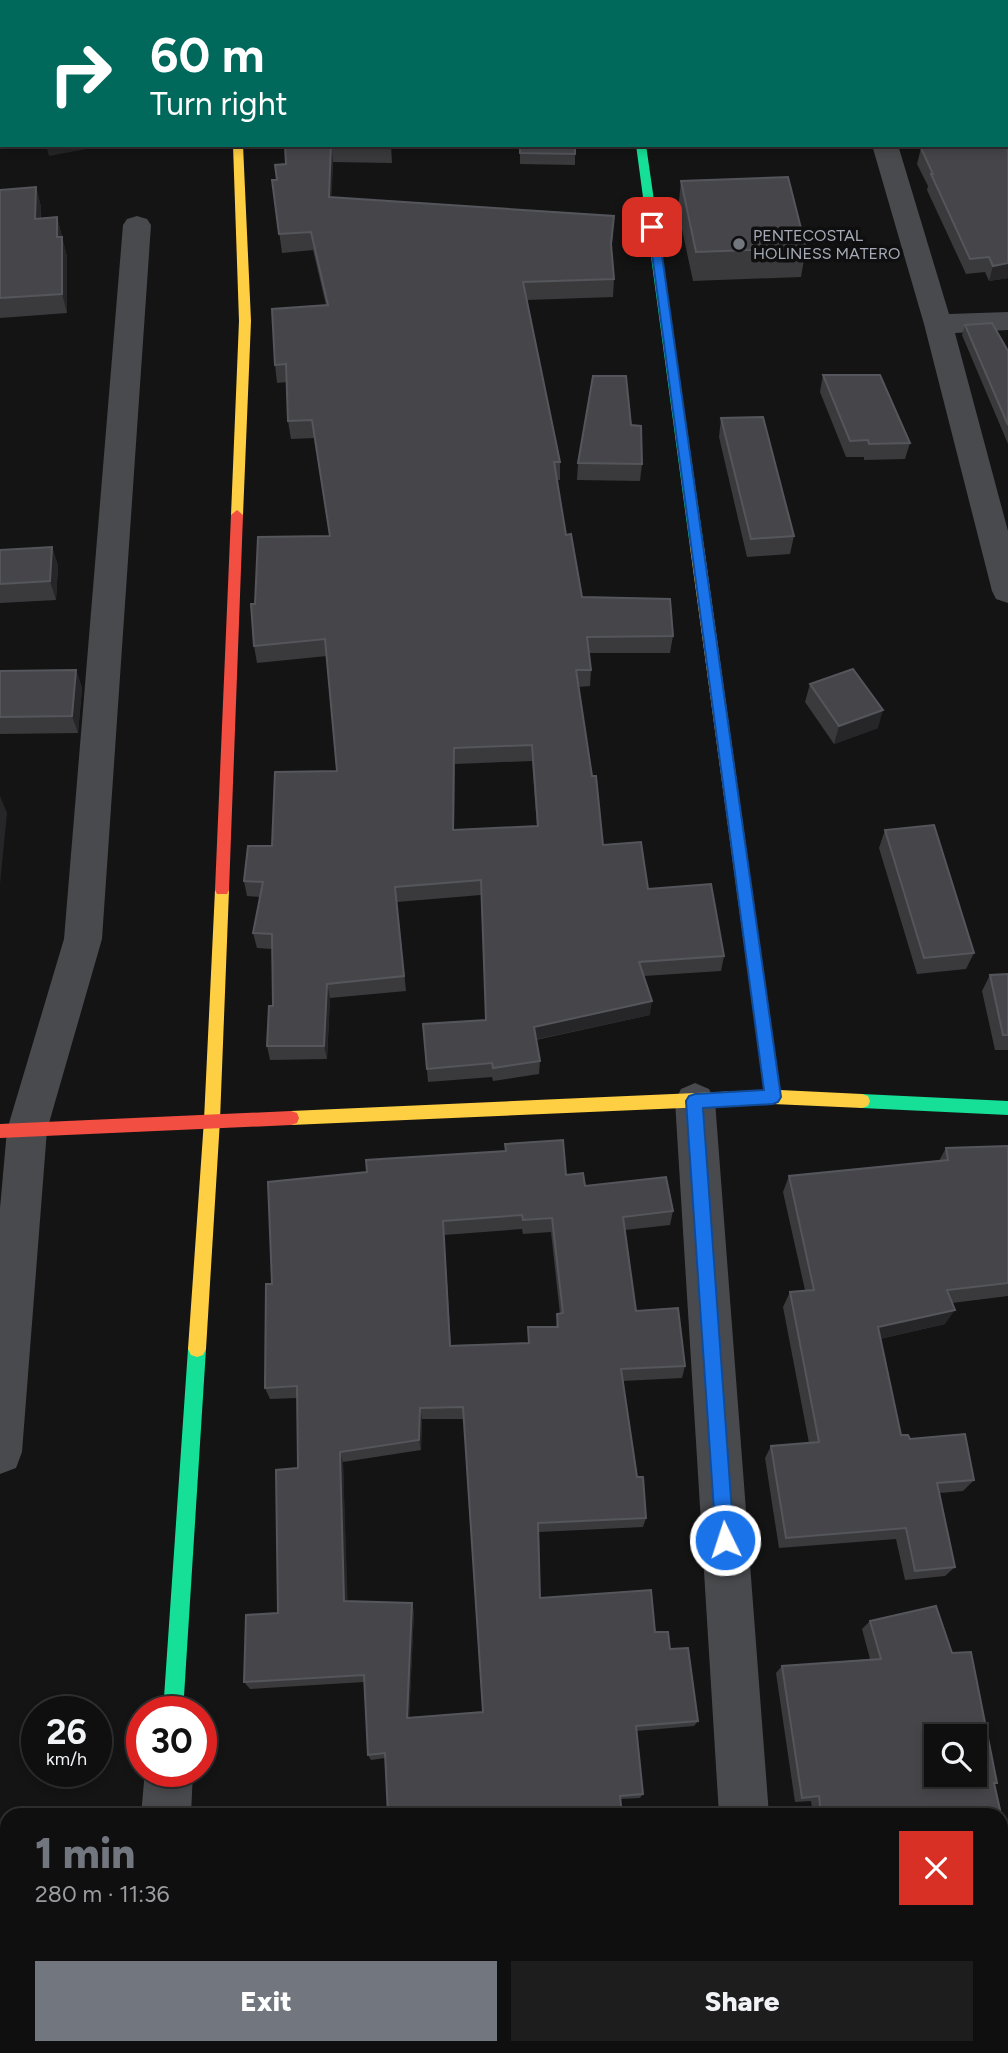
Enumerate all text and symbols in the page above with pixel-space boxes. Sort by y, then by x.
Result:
text: 60 m [150,25,265,84]
icon: right [35,28,126,119]
text: Turn right [150,85,288,123]
pin [622,197,682,257]
icon: arrive [633,208,671,246]
place label: PENTECOSTAL HOLINESS MATERO [753,226,900,263]
marker: PENTECOSTAL HOLINESS MATERO [731,236,747,252]
position arrow [688,1503,762,1577]
speed limit sign: 30 [126,1696,217,1787]
text: 26 [46,1711,87,1753]
map controls [924,1724,987,1787]
button: search [924,1724,987,1787]
text: km/h [46,1748,87,1770]
text: 1 min [35,1828,135,1879]
button: close [899,1831,973,1905]
text: 280 m · 11:36 [35,1880,170,1908]
button: Exit [35,1961,497,2041]
button: Share [511,1961,973,2041]

